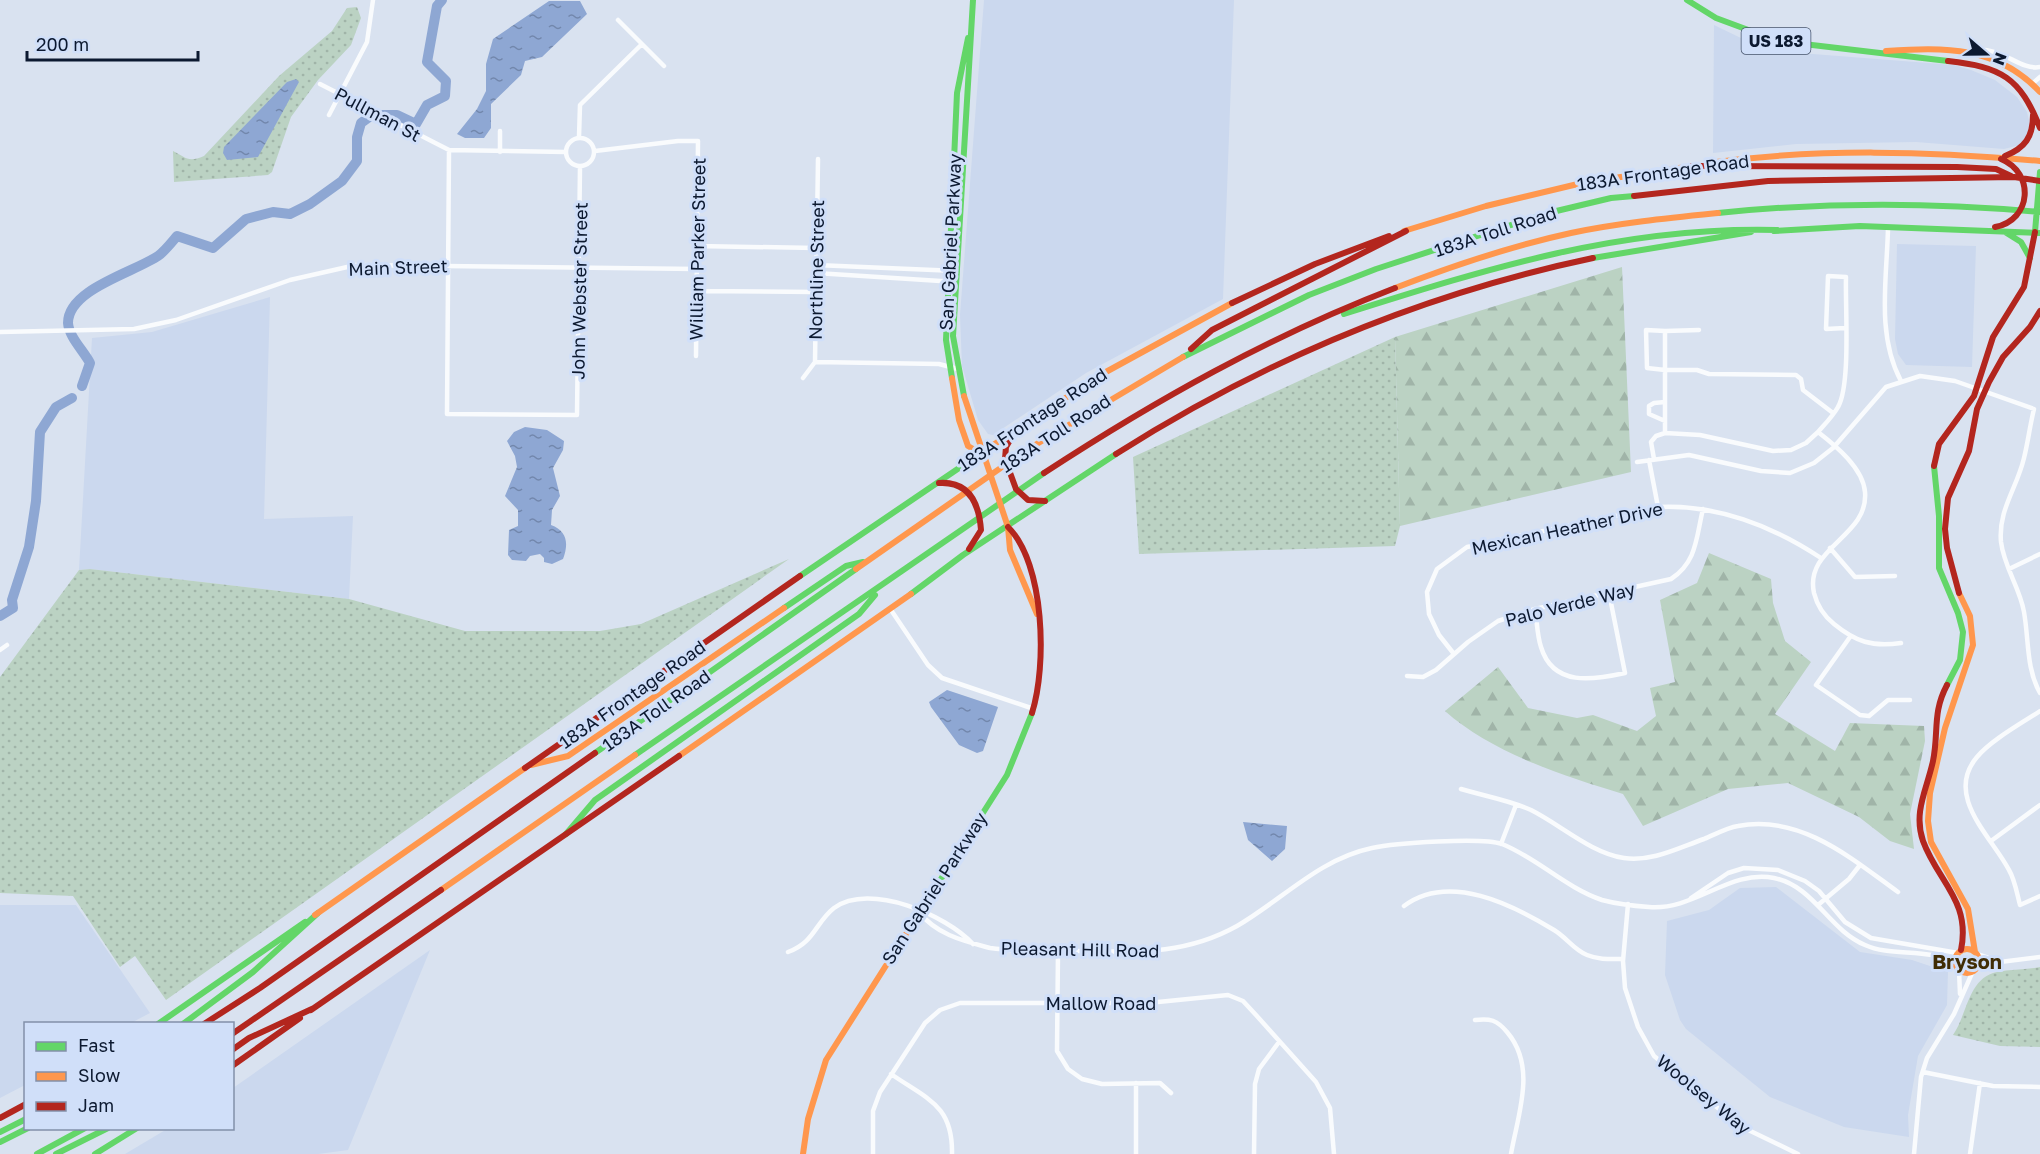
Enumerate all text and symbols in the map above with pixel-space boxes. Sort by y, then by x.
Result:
scale bar [27,24,198,62]
north arrow [1956,24,2016,84]
road number: US 183 [1742,28,1810,54]
text: 200 m [36,33,89,55]
text: N [1989,50,2012,68]
street label: Pullman St [331,82,425,146]
street label: 183A Frontage Road [1576,149,1750,195]
street label: San Gabriel Parkway [934,153,966,331]
street label: William Parker Street [684,157,710,341]
street label: Northline Street [804,200,828,340]
street label: 183A Toll Road [1431,201,1559,261]
street label: John Webster Street [566,202,592,380]
street label: Main Street [348,254,448,280]
street label: 183A Frontage Road [953,363,1111,475]
street label: 183A Toll Road [996,389,1114,477]
street label: Mexican Heather Drive [1469,497,1665,559]
street label: Palo Verde Way [1503,577,1637,631]
street label: 183A Frontage Road [555,635,709,753]
street label: 183A Toll Road [598,664,714,756]
street label: San Gabriel Parkway [877,808,991,968]
street label: Pleasant Hill Road [1000,937,1160,961]
district label: Bryson [1932,949,2002,973]
street label: Mallow Road [1046,992,1156,1014]
legend [24,1022,234,1130]
text: Fast [78,1034,115,1056]
street label: Woolsey Way [1653,1049,1755,1139]
text: Slow [78,1064,121,1086]
text: Jam [78,1094,114,1116]

